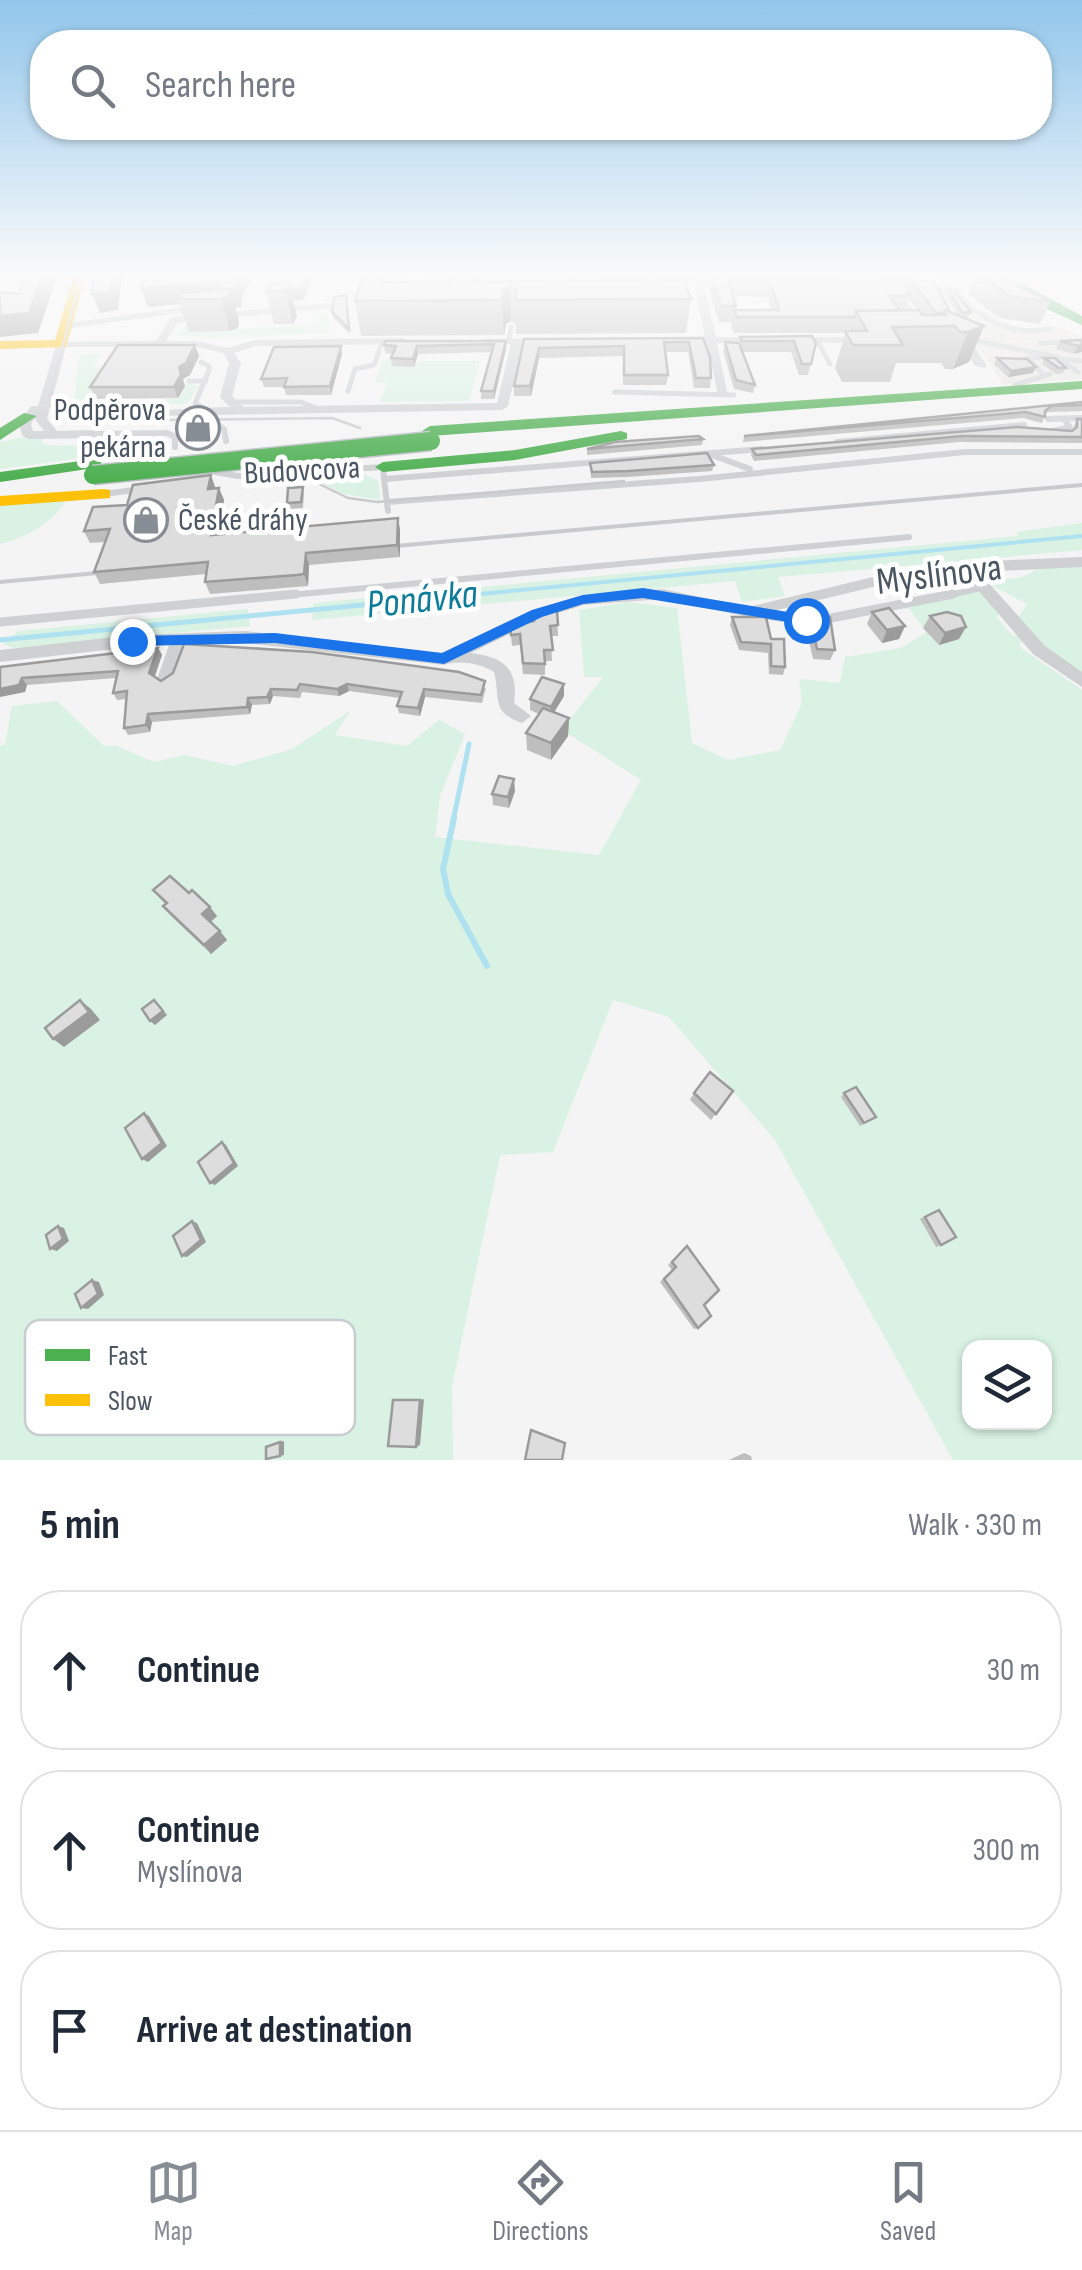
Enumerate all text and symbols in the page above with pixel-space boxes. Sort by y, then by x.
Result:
search box [30,30,1052,140]
icon: search [65,58,120,113]
text: Search here [145,63,296,108]
place label: Podpěrova pekárna [54,391,166,467]
shop icon: Podpěrova pekárna [175,405,221,451]
street label: Budovcova [243,448,361,494]
shop icon: České dráhy [123,497,169,543]
place label: České dráhy [178,501,308,540]
street label: Myslínova [874,545,1004,605]
water label: Ponávka [364,570,480,630]
route start [784,598,830,644]
route end [110,619,156,665]
legend [25,1320,355,1435]
text: Fast [108,1340,147,1373]
map controls [962,1340,1052,1430]
button: layers [962,1340,1052,1430]
text: Slow [108,1385,153,1418]
text: 5 min [40,1500,120,1551]
text: Walk · 330 m [908,1506,1042,1545]
icon: ahead [42,1643,97,1698]
text: Continue [137,1648,260,1693]
text: 30 m [987,1651,1040,1690]
text: Continue [137,1808,260,1853]
icon: ahead [42,1823,97,1878]
text: 300 m [972,1831,1040,1870]
text: Myslínova [137,1853,243,1892]
icon: arrive [42,2003,97,2058]
text: Arrive at destination [137,2008,412,2053]
tab: Map [146,2155,201,2248]
tab: Directions [492,2155,589,2248]
tab: Saved [880,2155,936,2248]

